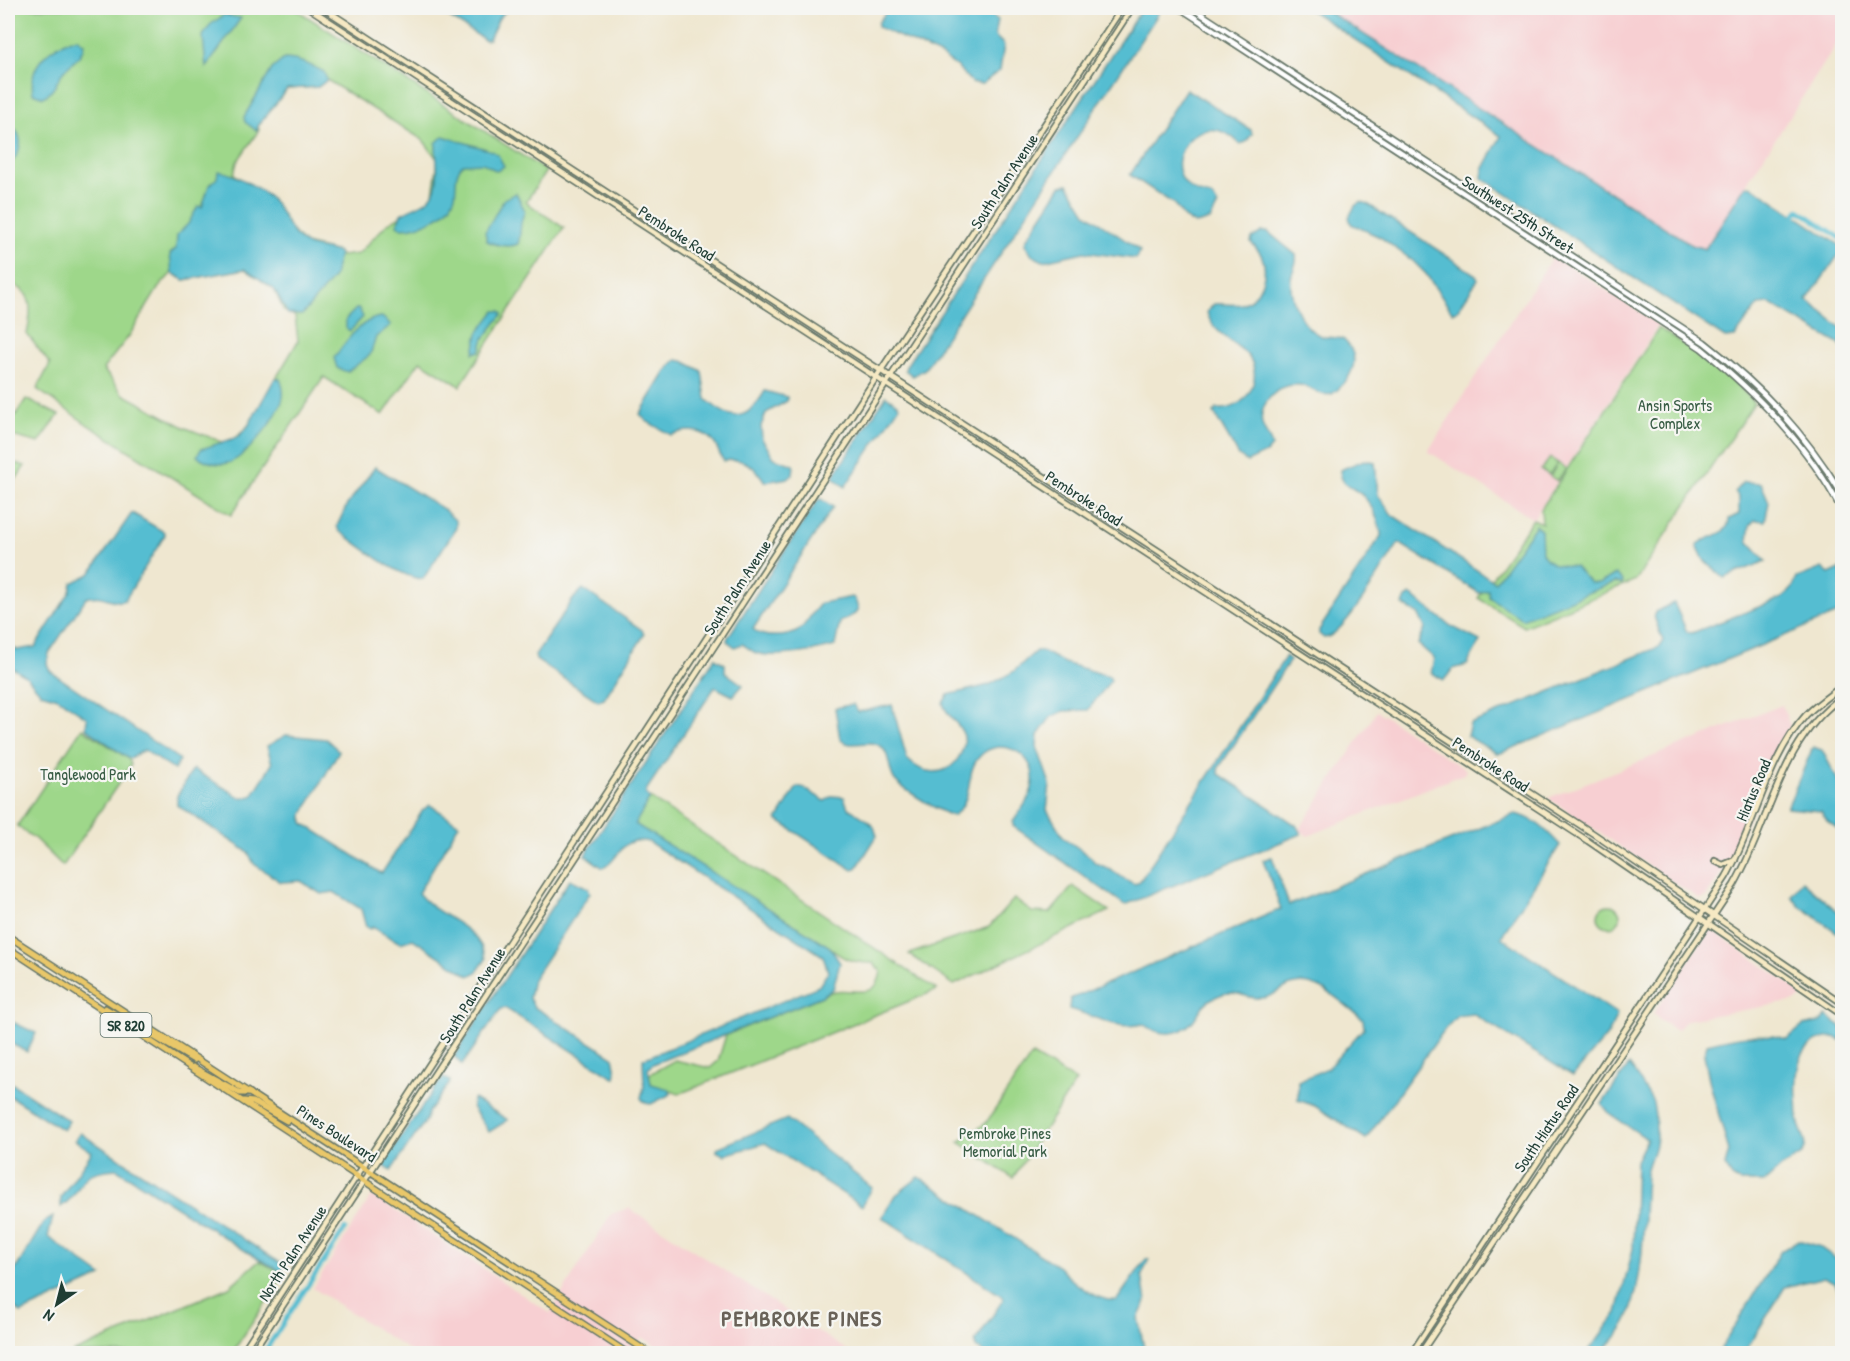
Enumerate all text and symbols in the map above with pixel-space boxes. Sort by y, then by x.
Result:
street label: South Palm Avenue [965,129,1043,233]
street label: Southwest 25th Street [1458,170,1578,259]
street label: Pembroke Road [635,200,719,266]
park label: Ansin Sports Complex [1638,394,1712,434]
street label: Pembroke Road [1042,465,1126,531]
street label: South Palm Avenue [698,535,776,639]
street label: Pembroke Road [1449,731,1533,797]
street label: Hiatus Road [1730,756,1776,824]
park label: Tanglewood Park [40,763,136,785]
street label: South Palm Avenue [434,942,511,1047]
road number: SR 820 [100,1013,152,1037]
street label: South Hiatus Road [1509,1080,1583,1176]
street label: Pines Boulevard [293,1099,381,1167]
park label: Pembroke Pines Memorial Park [959,1122,1051,1162]
street label: North Palm Avenue [253,1200,332,1305]
north arrow [27,1274,87,1334]
district label: PEMBROKE PINES [721,1303,883,1333]
text: N [38,1305,58,1328]

